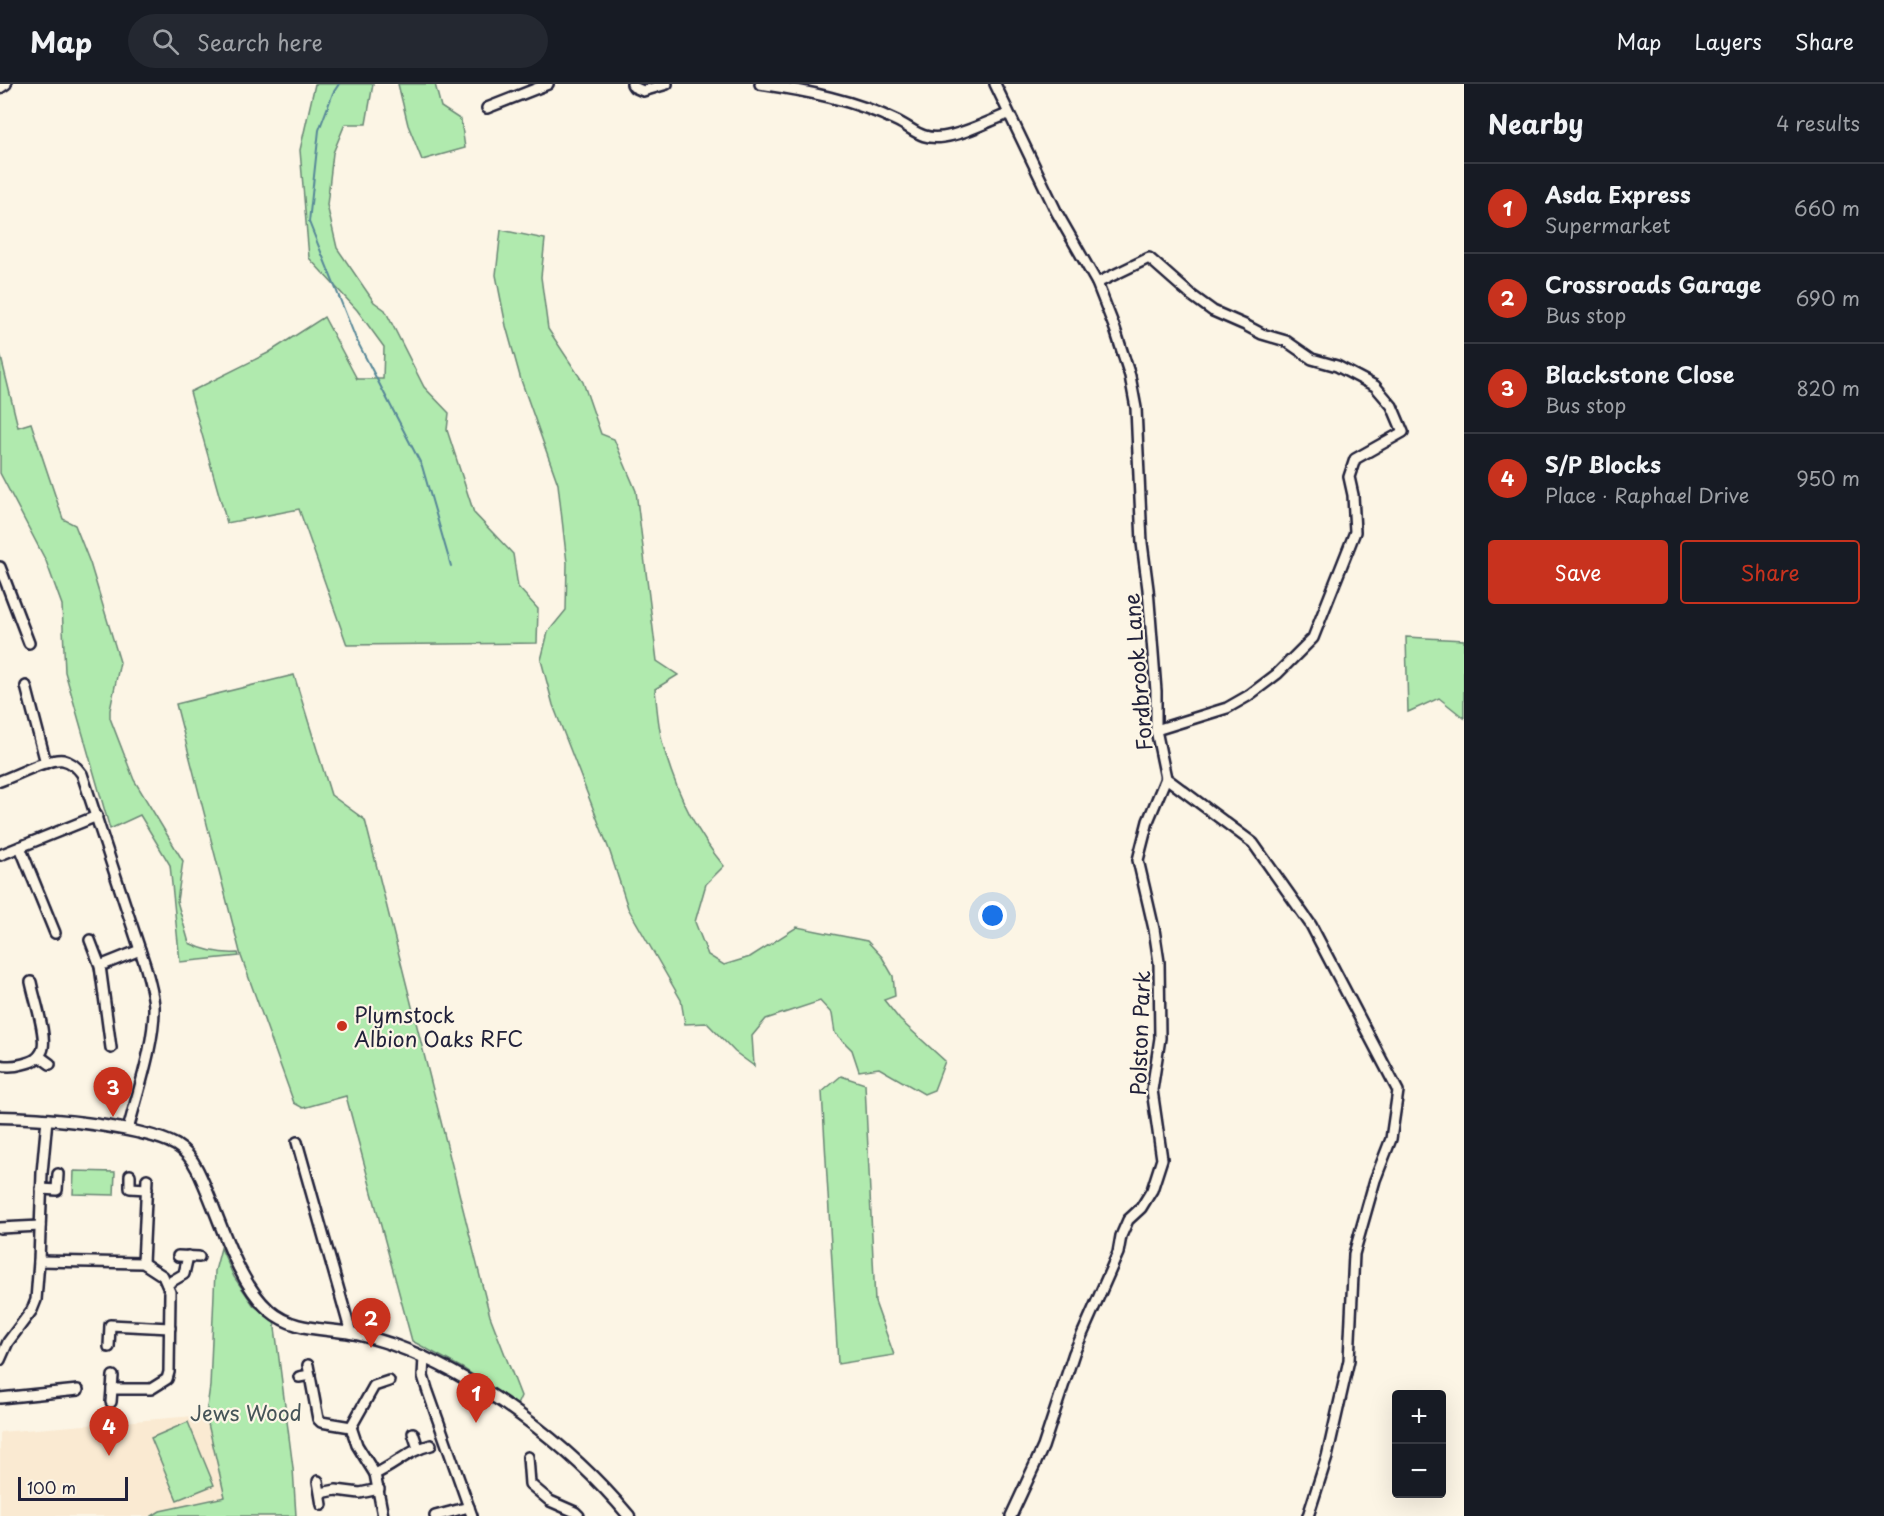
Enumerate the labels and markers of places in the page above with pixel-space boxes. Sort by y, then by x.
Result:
place label: Plymstock Albion Oaks RFC [354,998,523,1054]
marker: Plymstock Albion Oaks RFC [335,1019,349,1033]
pin: 3 [94,1068,132,1117]
pin: 2 [352,1298,391,1348]
pin: 1 [456,1374,496,1423]
pin: 4 [90,1406,128,1456]

